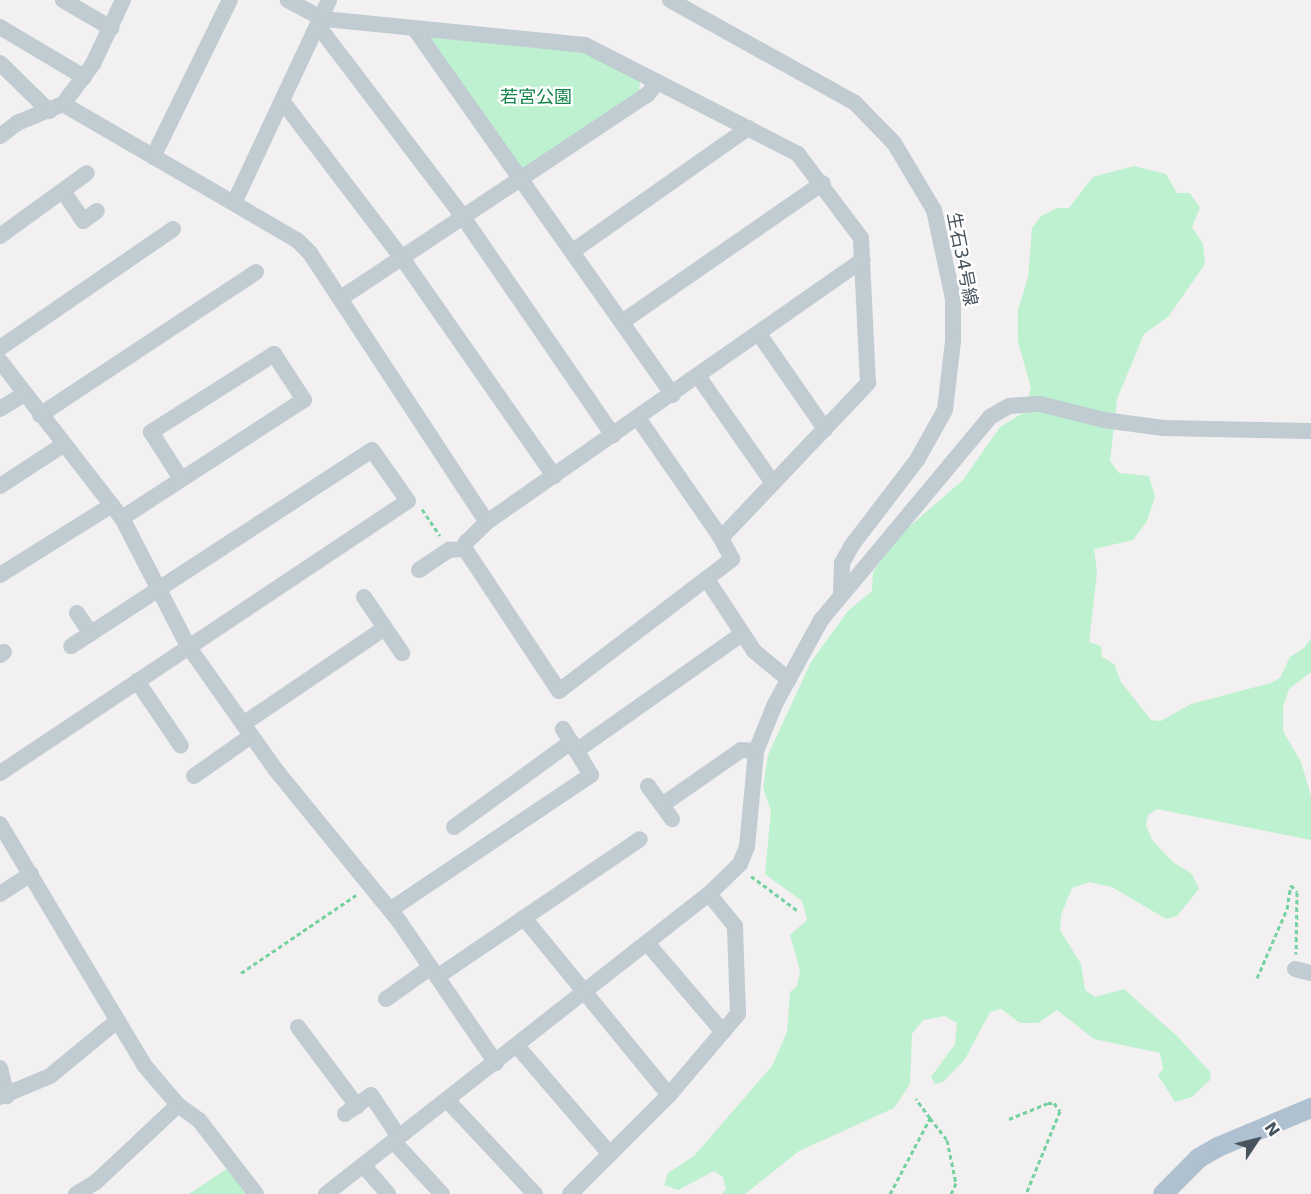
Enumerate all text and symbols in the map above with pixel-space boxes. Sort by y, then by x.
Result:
park label: 若宮公園 [500,86,572,108]
street label: 生石34号線 [942,210,982,308]
north arrow [1227,1110,1287,1170]
text: N [1261,1118,1284,1140]

